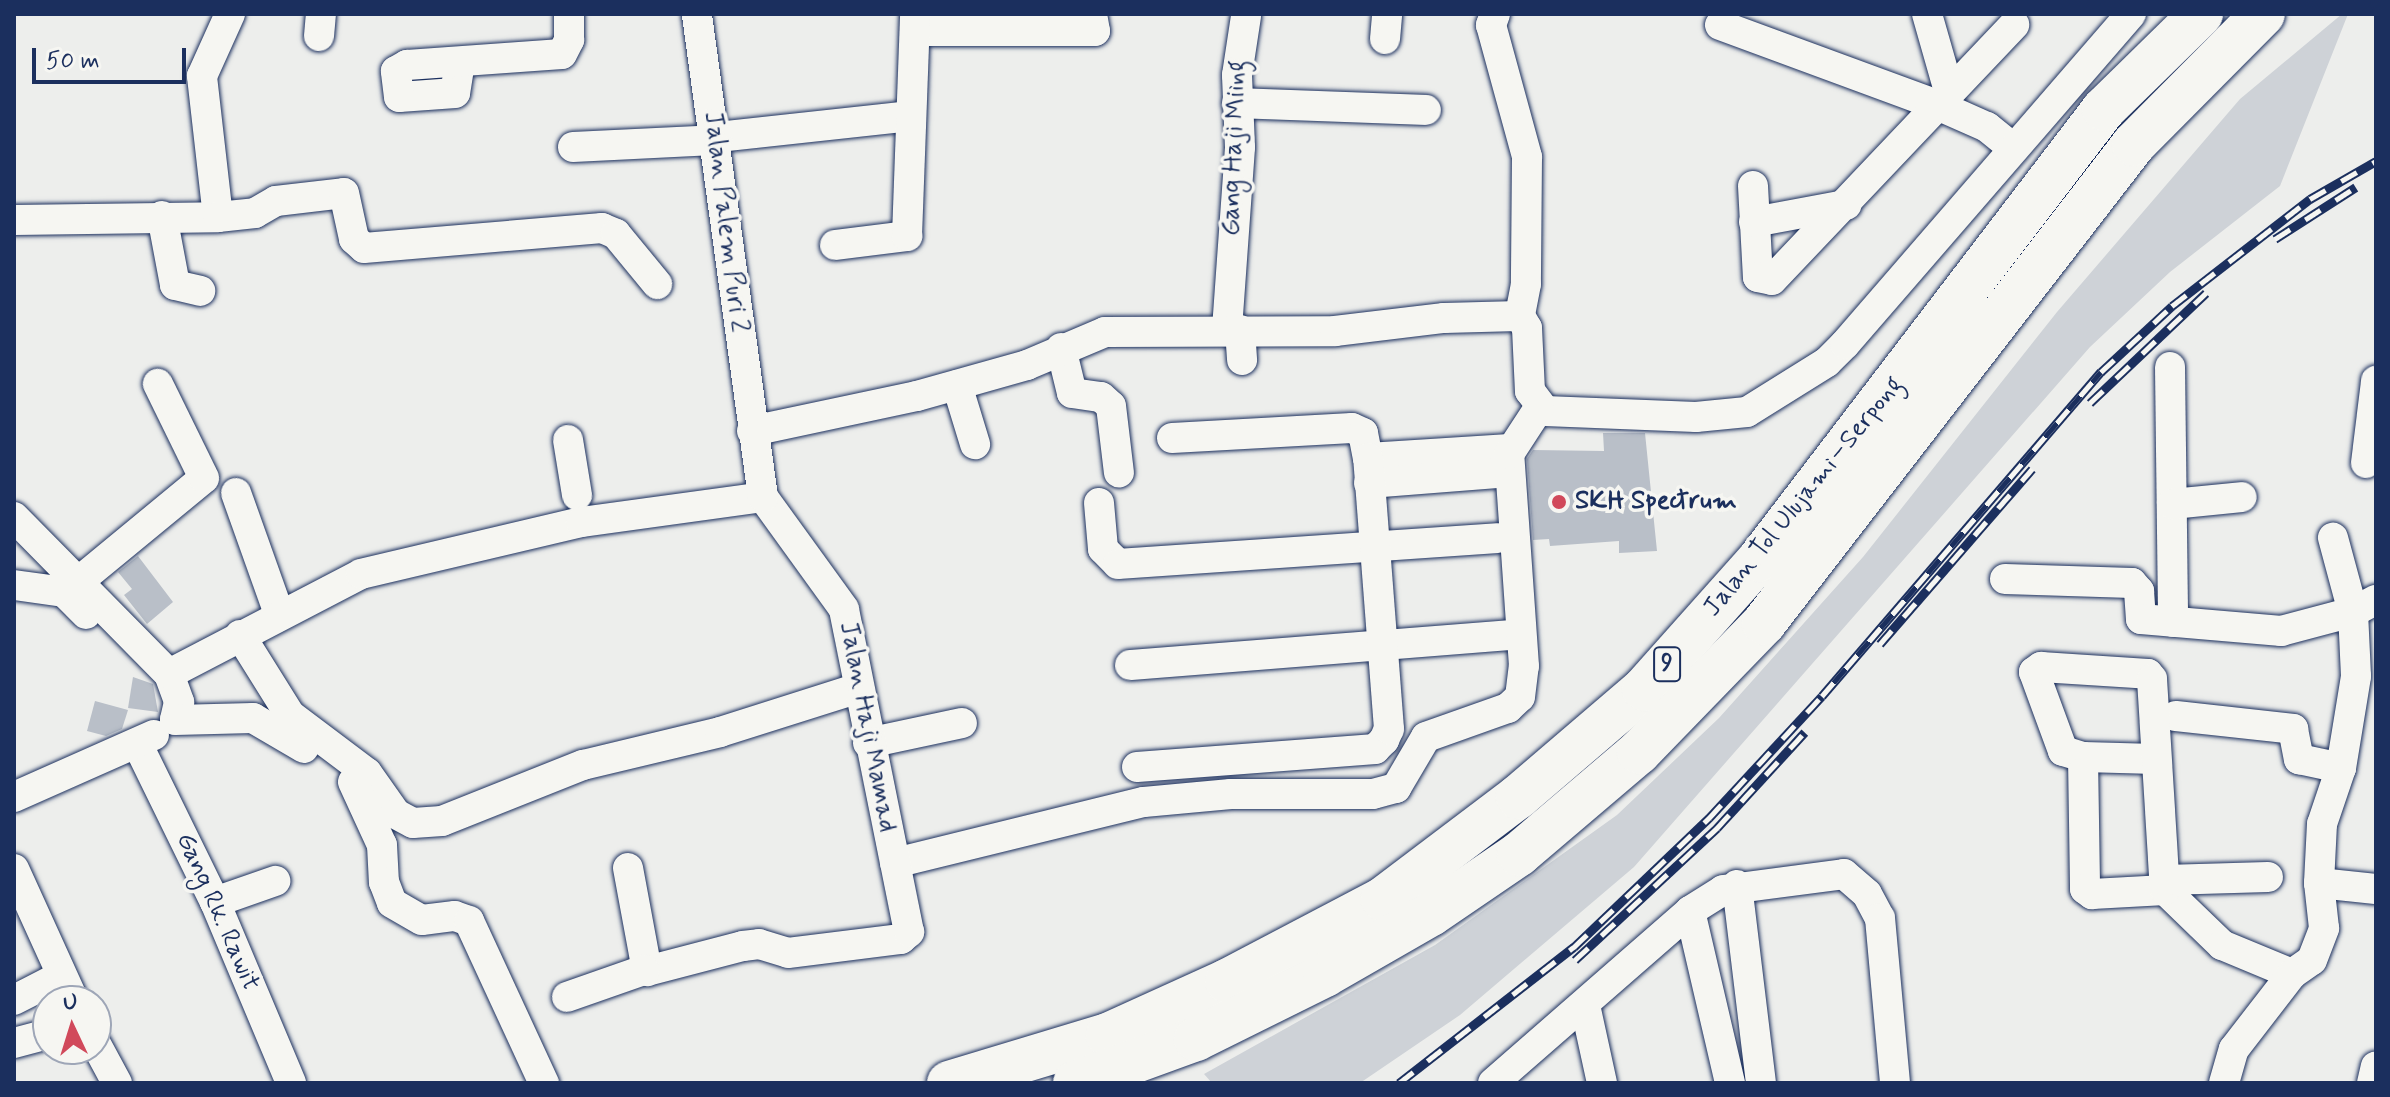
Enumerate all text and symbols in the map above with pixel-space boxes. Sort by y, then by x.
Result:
scale bar [36,32,190,82]
text: 50 m [46,46,100,77]
street label: Gang Haji Miing [1216,58,1254,238]
street label: Jalan Palem Puri 2 [696,110,754,334]
street label: Jalan Tol Ulujami–Serpong [1695,368,1913,626]
place label: SKH Spectrum [1575,486,1737,518]
marker: SKH Spectrum [1550,493,1568,511]
street label: Jalan Haji Mamad [831,618,903,836]
road number: 9 [1653,644,1681,684]
street label: Gang Rk. Rawit [168,828,266,996]
north arrow [32,985,112,1065]
text: U [62,989,79,1018]

